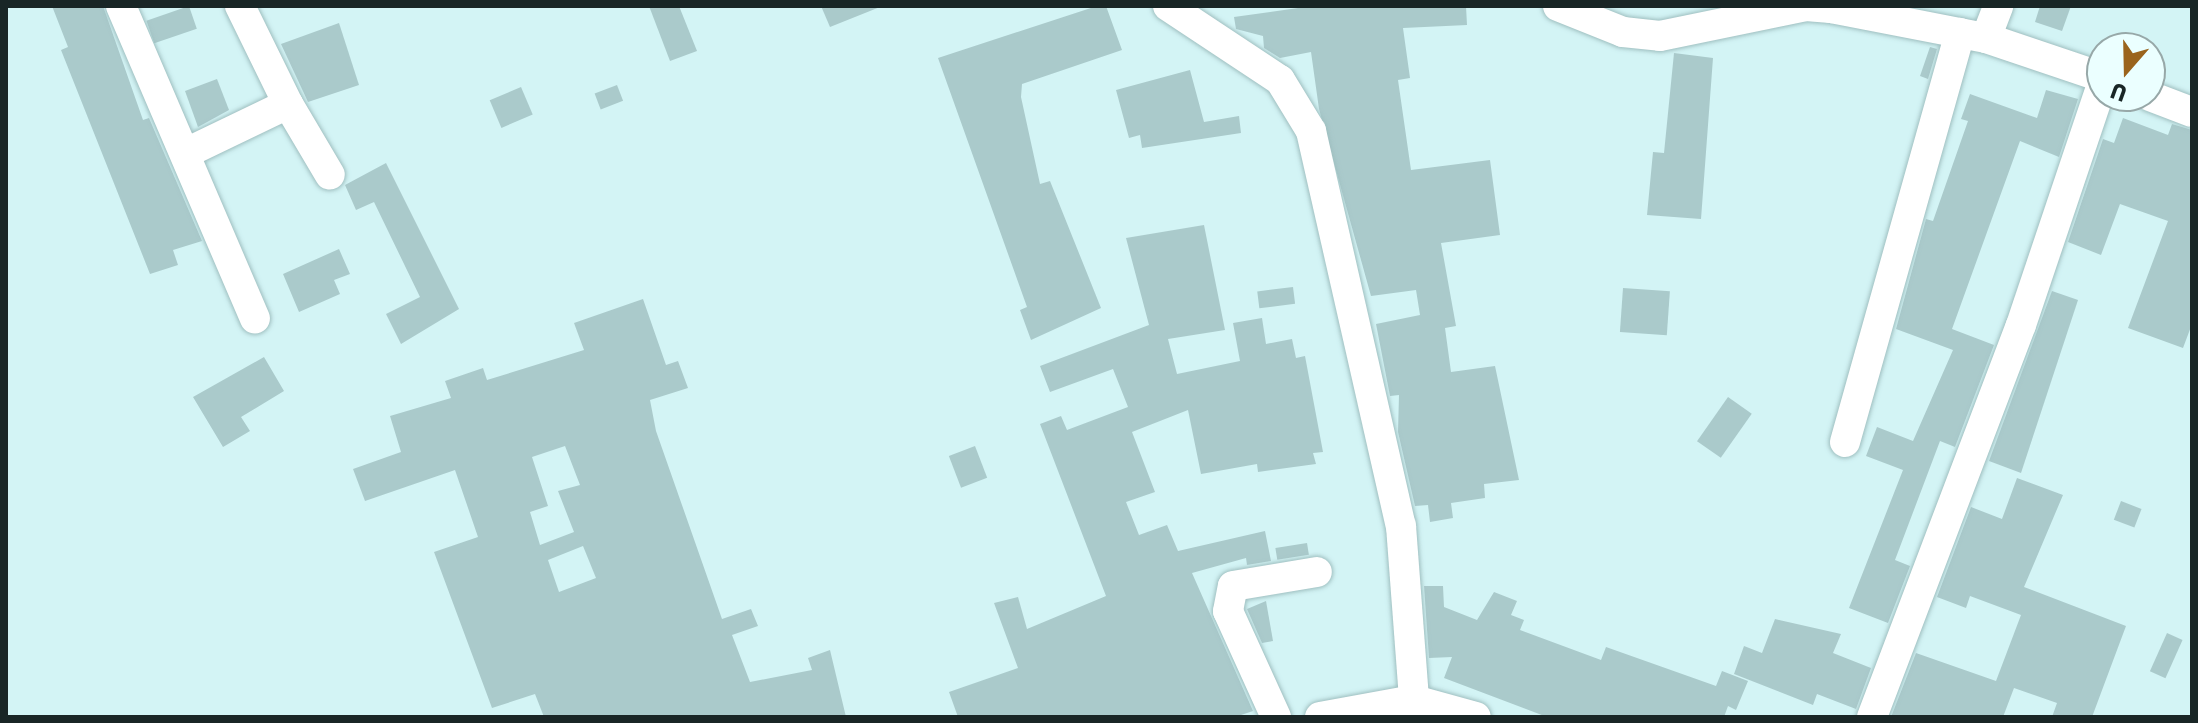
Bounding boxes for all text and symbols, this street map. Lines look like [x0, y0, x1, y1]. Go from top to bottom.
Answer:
north arrow [2086, 32, 2166, 112]
text: U [2106, 75, 2131, 110]

